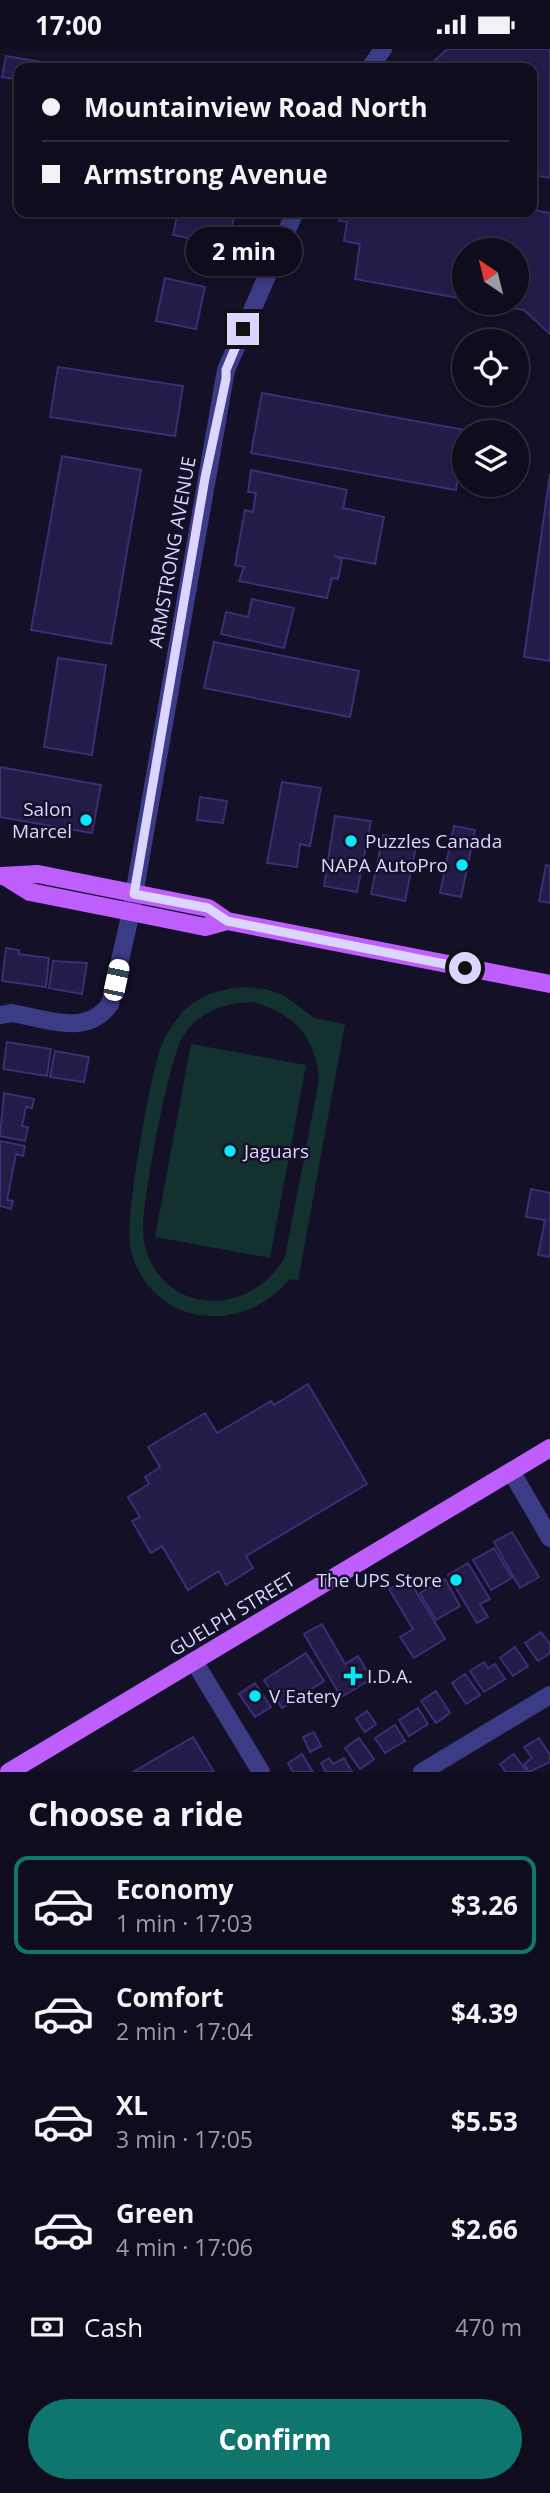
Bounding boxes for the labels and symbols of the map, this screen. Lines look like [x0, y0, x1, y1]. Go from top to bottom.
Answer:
callout: 2 min [185, 227, 301, 277]
north arrow [452, 238, 528, 315]
route end [227, 313, 259, 345]
street label: ARMSTRONG AVENUE [142, 454, 202, 650]
place label: Salon Marcel [12, 796, 72, 844]
marker: Salon Marcel [78, 812, 94, 828]
place label: Puzzles Canada [365, 828, 502, 854]
marker: Puzzles Canada [343, 833, 359, 849]
place label: NAPA AutoPro [321, 852, 448, 878]
marker: NAPA AutoPro [454, 857, 470, 873]
route start [449, 952, 481, 984]
car [102, 957, 131, 1003]
place label: Jaguars [242, 1138, 309, 1164]
marker: Jaguars [222, 1143, 238, 1159]
street label: GUELPH STREET [164, 1566, 300, 1662]
place label: The UPS Store [317, 1567, 442, 1593]
marker: The UPS Store [448, 1572, 464, 1588]
place label: I.D.A. [367, 1663, 413, 1689]
marker: I.D.A. [345, 1668, 361, 1684]
place label: V Eatery [269, 1683, 342, 1709]
marker: V Eatery [247, 1688, 263, 1704]

